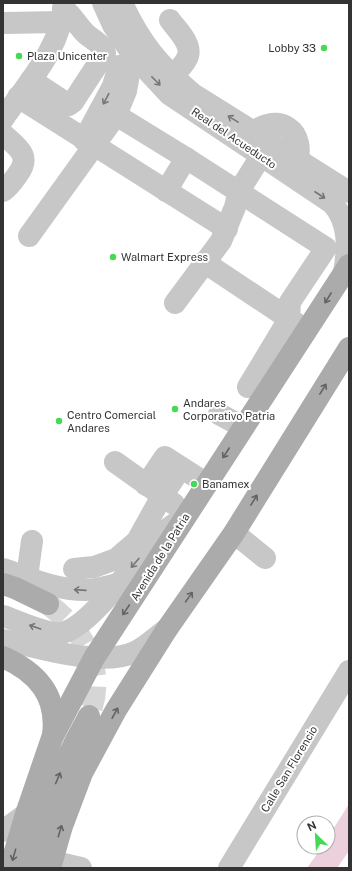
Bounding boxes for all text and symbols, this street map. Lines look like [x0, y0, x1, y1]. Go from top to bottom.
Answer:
place label: Lobby 33 [268, 42, 316, 54]
marker: Lobby 33 [319, 43, 329, 53]
place label: Plaza Unicenter [27, 50, 107, 62]
marker: Plaza Unicenter [14, 51, 24, 61]
one-way arrow [151, 76, 161, 86]
one-way arrow [101, 93, 109, 105]
street label: Real del Acueducto [189, 105, 279, 171]
one-way arrow [227, 114, 239, 122]
one-way arrow [314, 191, 325, 199]
place label: Walmart Express [121, 251, 208, 263]
marker: Walmart Express [108, 252, 118, 262]
one-way arrow [324, 292, 332, 303]
one-way arrow [319, 384, 328, 395]
place label: Andares Corporativo Patria [183, 397, 275, 422]
marker: Andares Corporativo Patria [170, 404, 180, 414]
place label: Centro Comercial Andares [67, 409, 156, 434]
marker: Centro Comercial Andares [54, 416, 64, 426]
one-way arrow [222, 448, 231, 459]
place label: Banamex [202, 478, 249, 490]
marker: Banamex [189, 479, 199, 489]
one-way arrow [251, 494, 259, 506]
street label: Avenida de la Patria [128, 511, 192, 603]
one-way arrow [131, 558, 140, 569]
one-way arrow [74, 586, 87, 593]
one-way arrow [185, 592, 193, 603]
one-way arrow [122, 604, 130, 615]
one-way arrow [29, 623, 42, 630]
one-way arrow [112, 707, 119, 719]
street label: Calle San Florencio [258, 724, 320, 814]
one-way arrow [54, 772, 62, 784]
north arrow [296, 815, 336, 855]
text: N [305, 819, 318, 833]
one-way arrow [57, 825, 65, 837]
one-way arrow [10, 848, 17, 861]

